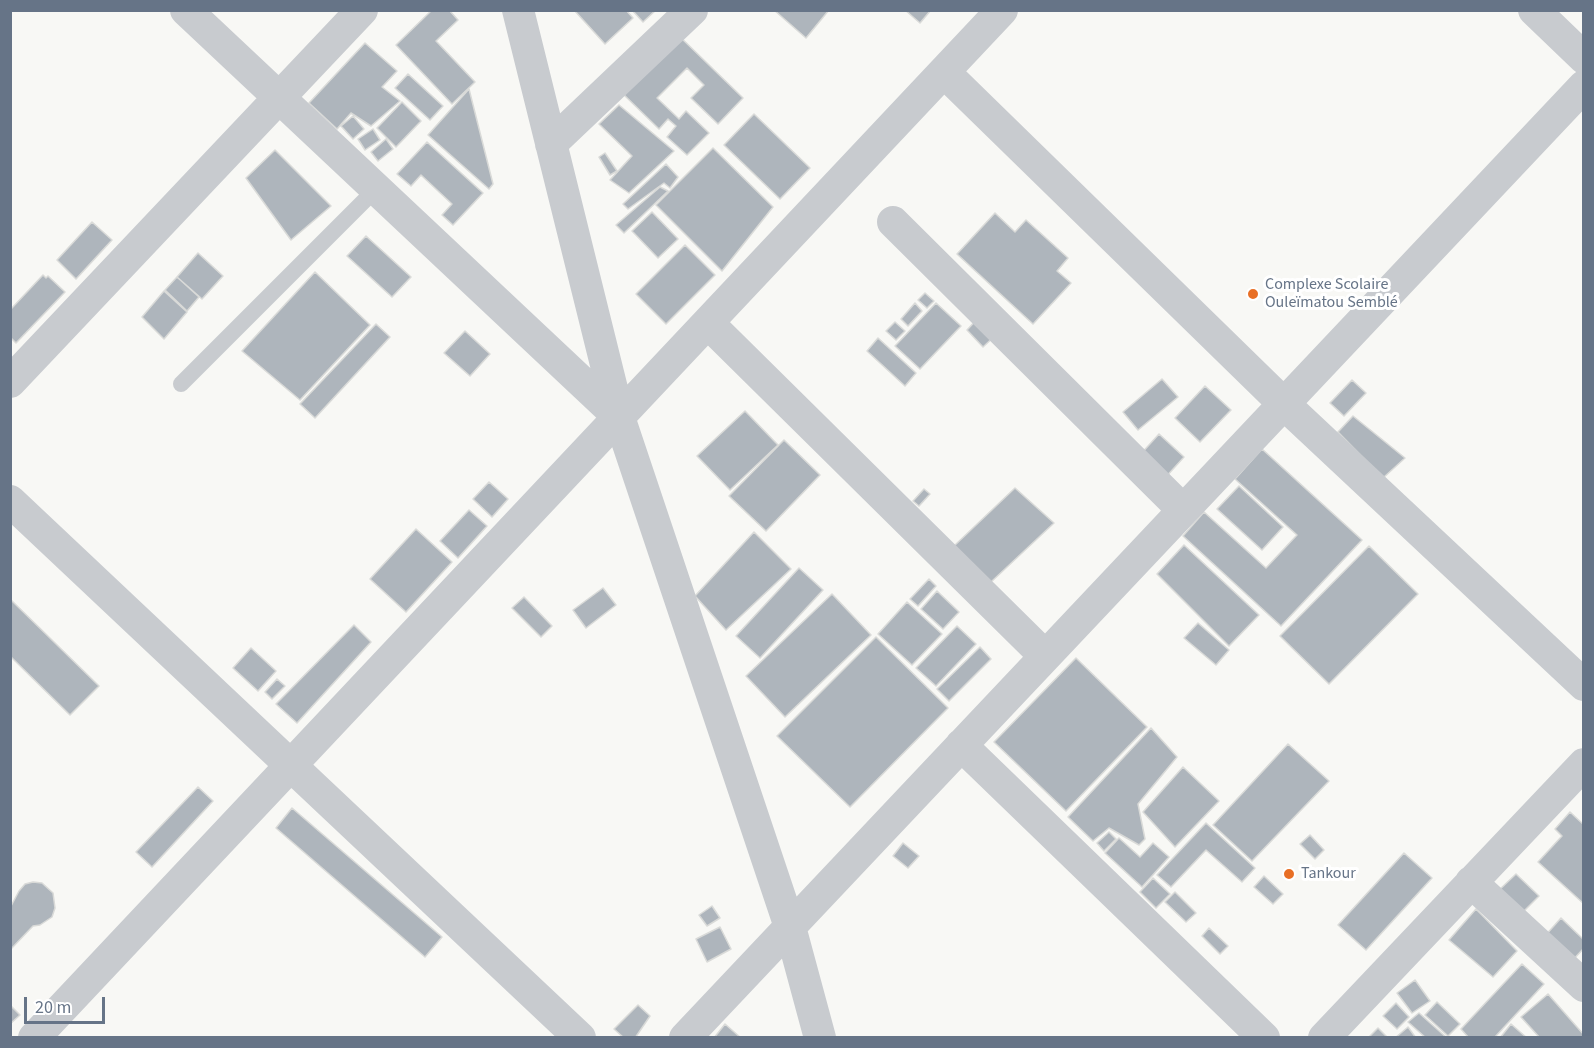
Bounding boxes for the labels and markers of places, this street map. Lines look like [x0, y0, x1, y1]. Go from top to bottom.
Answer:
place label: Complexe Scolaire Ouleïmatou Semblé [1265, 275, 1398, 313]
marker: Complexe Scolaire Ouleïmatou Semblé [1246, 287, 1260, 301]
place label: Tankour [1301, 864, 1356, 884]
marker: Tankour [1282, 867, 1296, 881]

